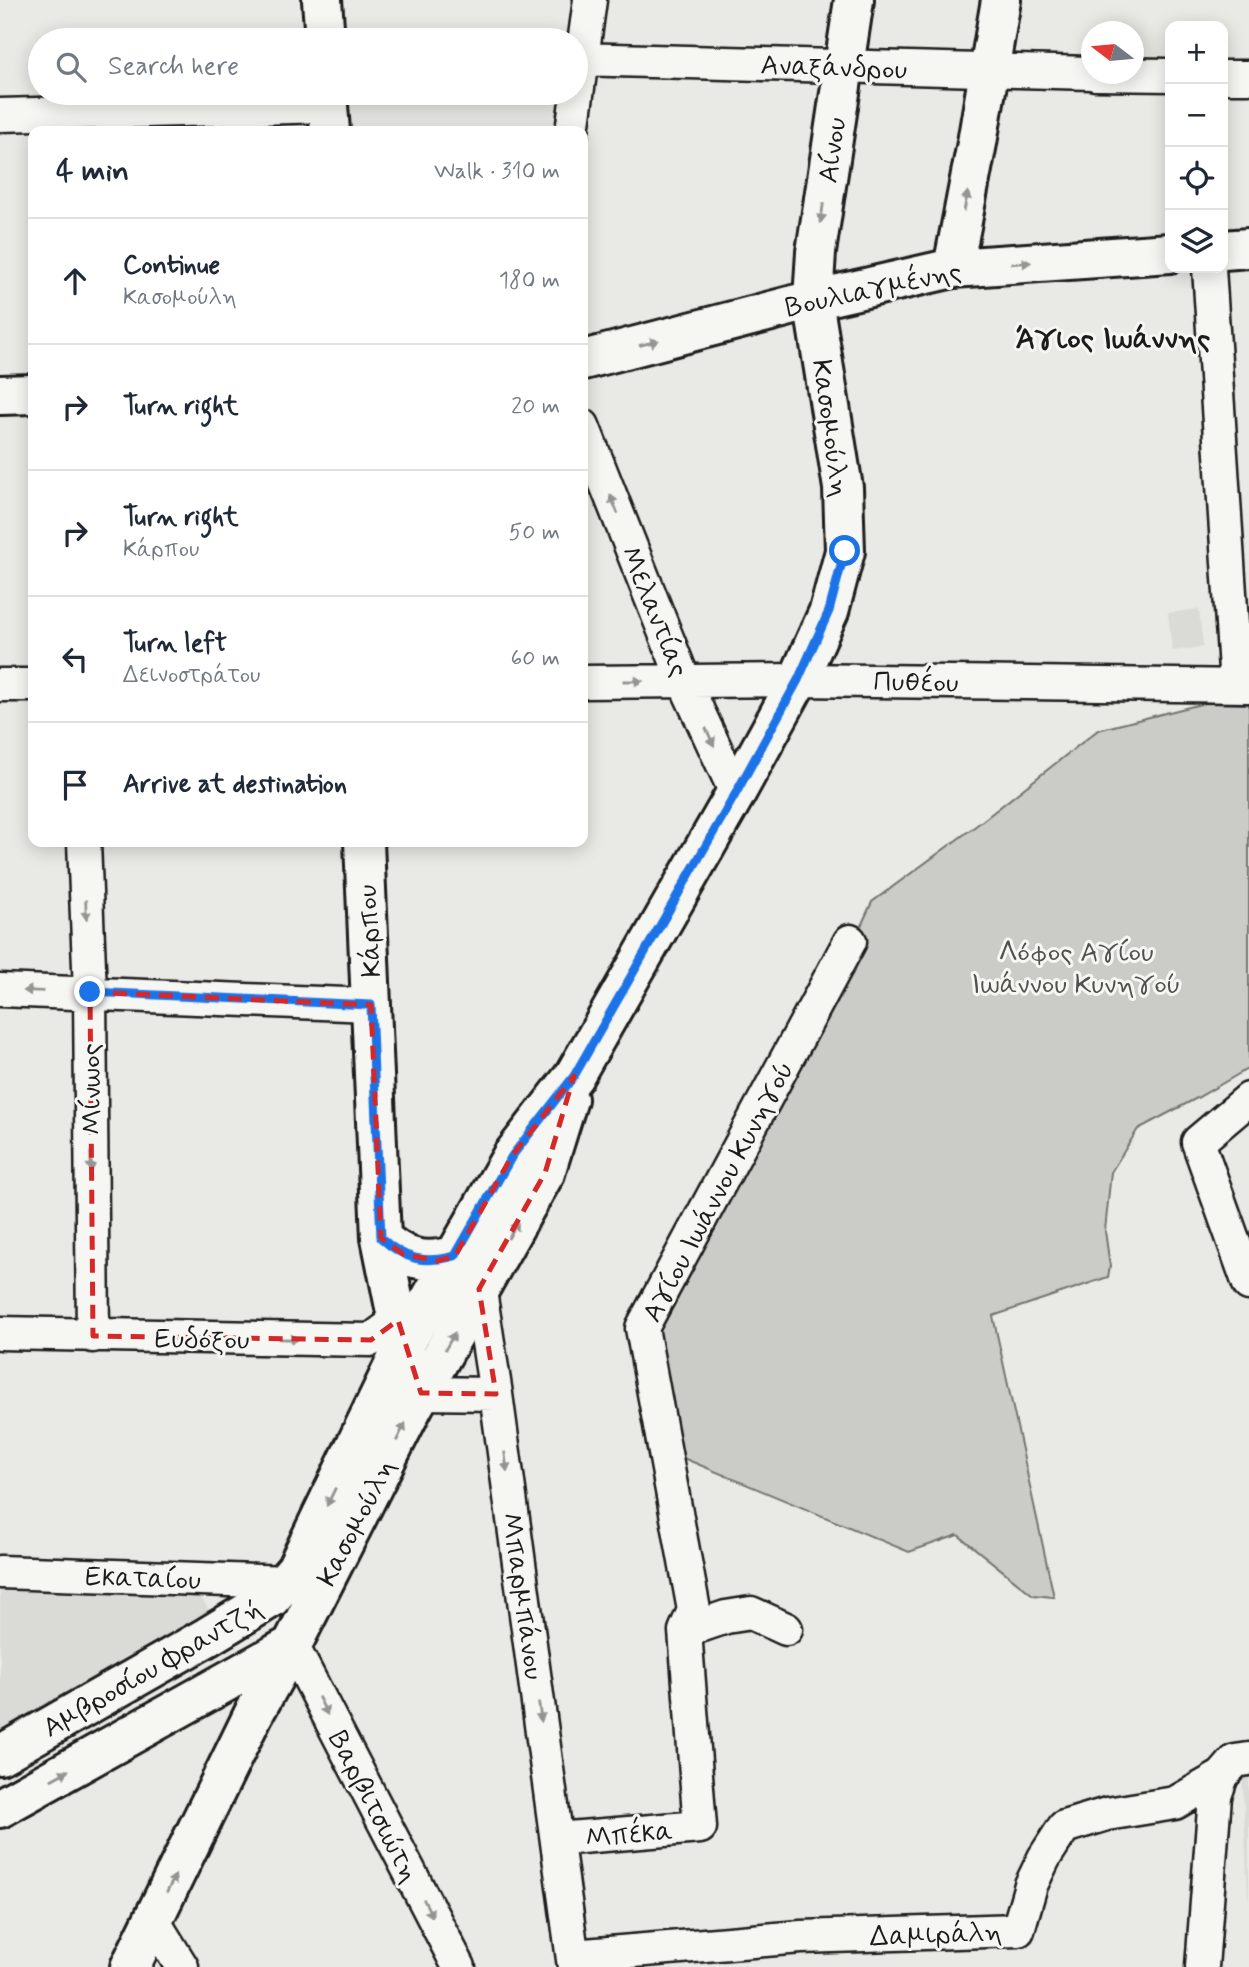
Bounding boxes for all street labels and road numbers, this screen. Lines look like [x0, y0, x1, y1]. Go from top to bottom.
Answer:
street label: Αναξάνδρου [760, 47, 908, 90]
street label: Αίνου [811, 115, 856, 186]
street label: Βουλιαγμένης [782, 254, 965, 327]
street label: Κασομούλη [802, 357, 857, 500]
street label: Μελαντίας [611, 541, 697, 683]
street label: Πυθέου [873, 664, 959, 703]
street label: Κάρπου [350, 883, 391, 978]
street label: Μίνωος [73, 1043, 112, 1135]
street label: Αγίου Ιωάννου Κυνηγού [635, 1055, 804, 1329]
street label: Ευδόξου [154, 1321, 250, 1360]
street label: Κασομούλη [309, 1453, 405, 1593]
street label: Μπαρμπάνου [491, 1510, 552, 1682]
street label: Εκαταίου [84, 1559, 201, 1600]
street label: Αμβροσίου Φραντζή [36, 1591, 270, 1747]
street label: Βαρβιτσιώτη [319, 1725, 427, 1890]
street label: Μπέκα [584, 1813, 674, 1858]
street label: Δαμιράλη [869, 1915, 1003, 1956]

